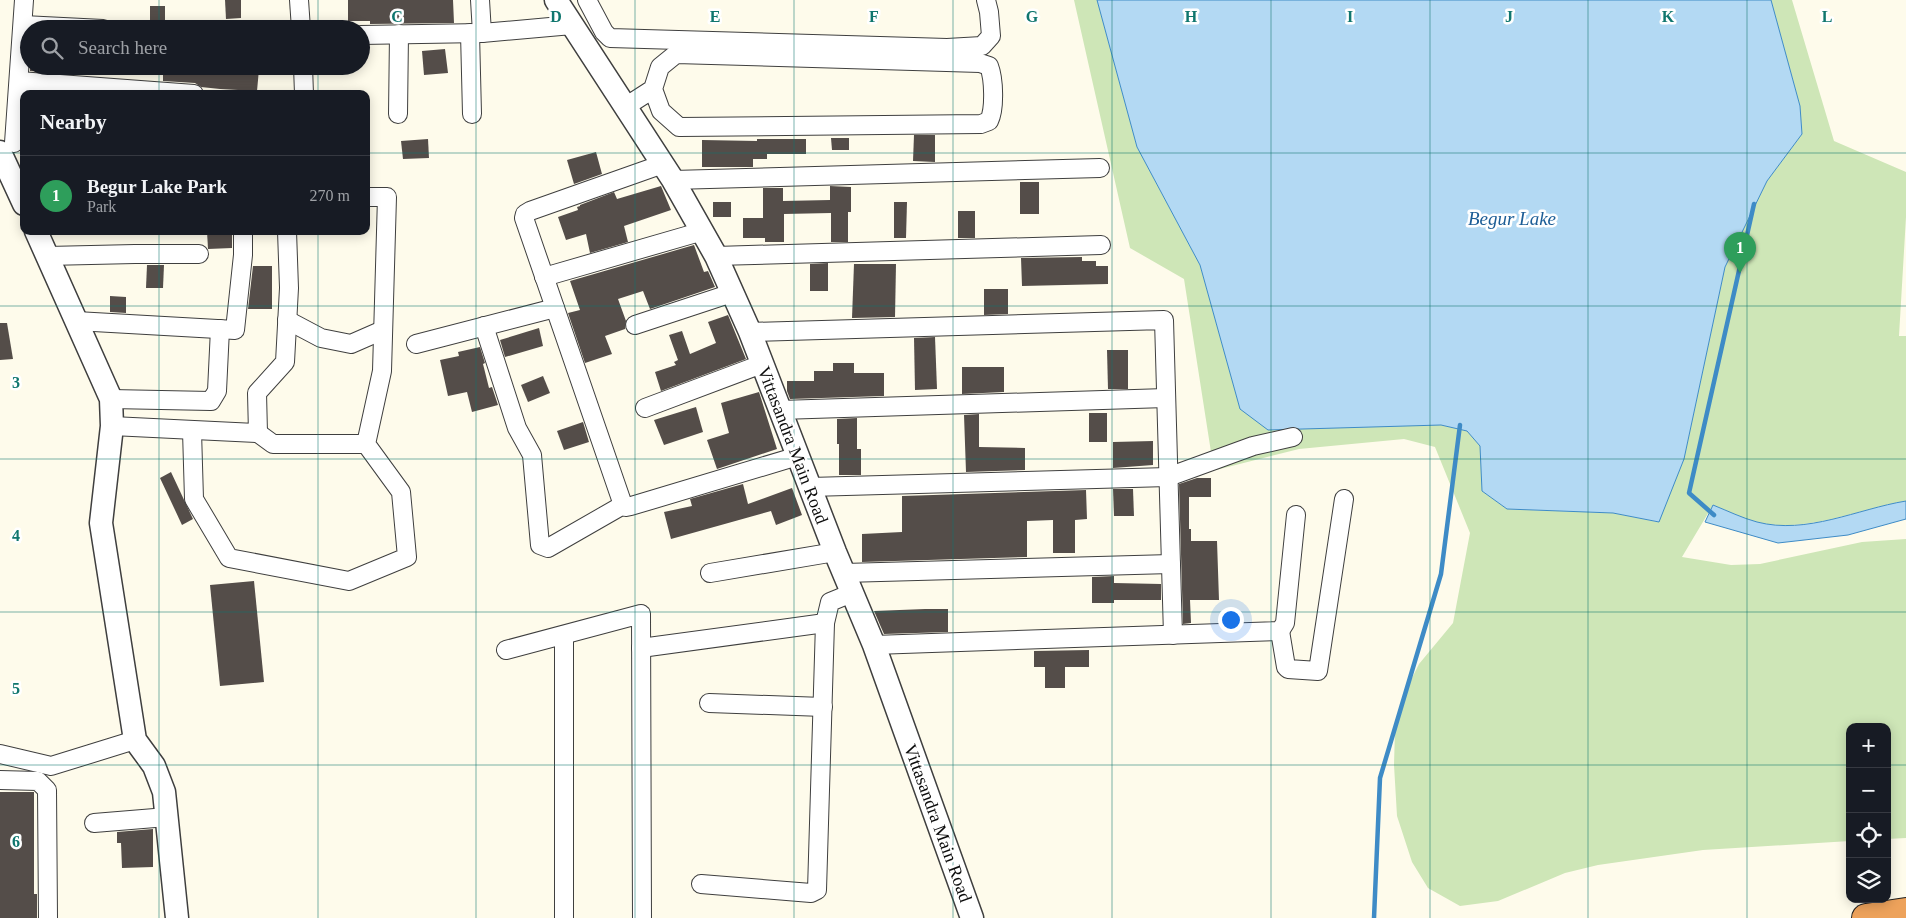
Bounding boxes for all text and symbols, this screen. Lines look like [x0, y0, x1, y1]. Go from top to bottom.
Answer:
text: C [391, 8, 403, 25]
text: D [550, 8, 562, 25]
text: E [710, 8, 720, 25]
text: F [869, 8, 879, 25]
text: G [1026, 8, 1039, 25]
text: H [1185, 8, 1198, 25]
text: I [1347, 8, 1353, 25]
text: J [1505, 8, 1513, 25]
text: K [1662, 8, 1675, 25]
text: L [1822, 8, 1832, 25]
search box [20, 20, 370, 75]
icon: search [38, 34, 66, 62]
text: Search here [78, 37, 167, 58]
text: Nearby [40, 110, 107, 134]
text: Begur Lake Park [87, 176, 227, 197]
text: 1 [52, 187, 60, 204]
text: 270 m [310, 187, 350, 204]
text: Park [87, 198, 116, 215]
water label: Begur Lake [1468, 208, 1556, 229]
pin: 1 [1724, 232, 1756, 273]
street label: Vittasandra Main Road [754, 364, 832, 526]
text: 3 [12, 374, 20, 391]
text: 4 [12, 527, 20, 544]
your location [1218, 607, 1244, 633]
text: 5 [12, 680, 20, 697]
map controls [1846, 723, 1891, 903]
button: + [1846, 723, 1891, 768]
street label: Vittasandra Main Road [900, 741, 976, 905]
button: − [1846, 768, 1891, 813]
button: locate [1846, 813, 1891, 858]
text: 6 [12, 833, 20, 850]
button: layers [1846, 858, 1891, 903]

